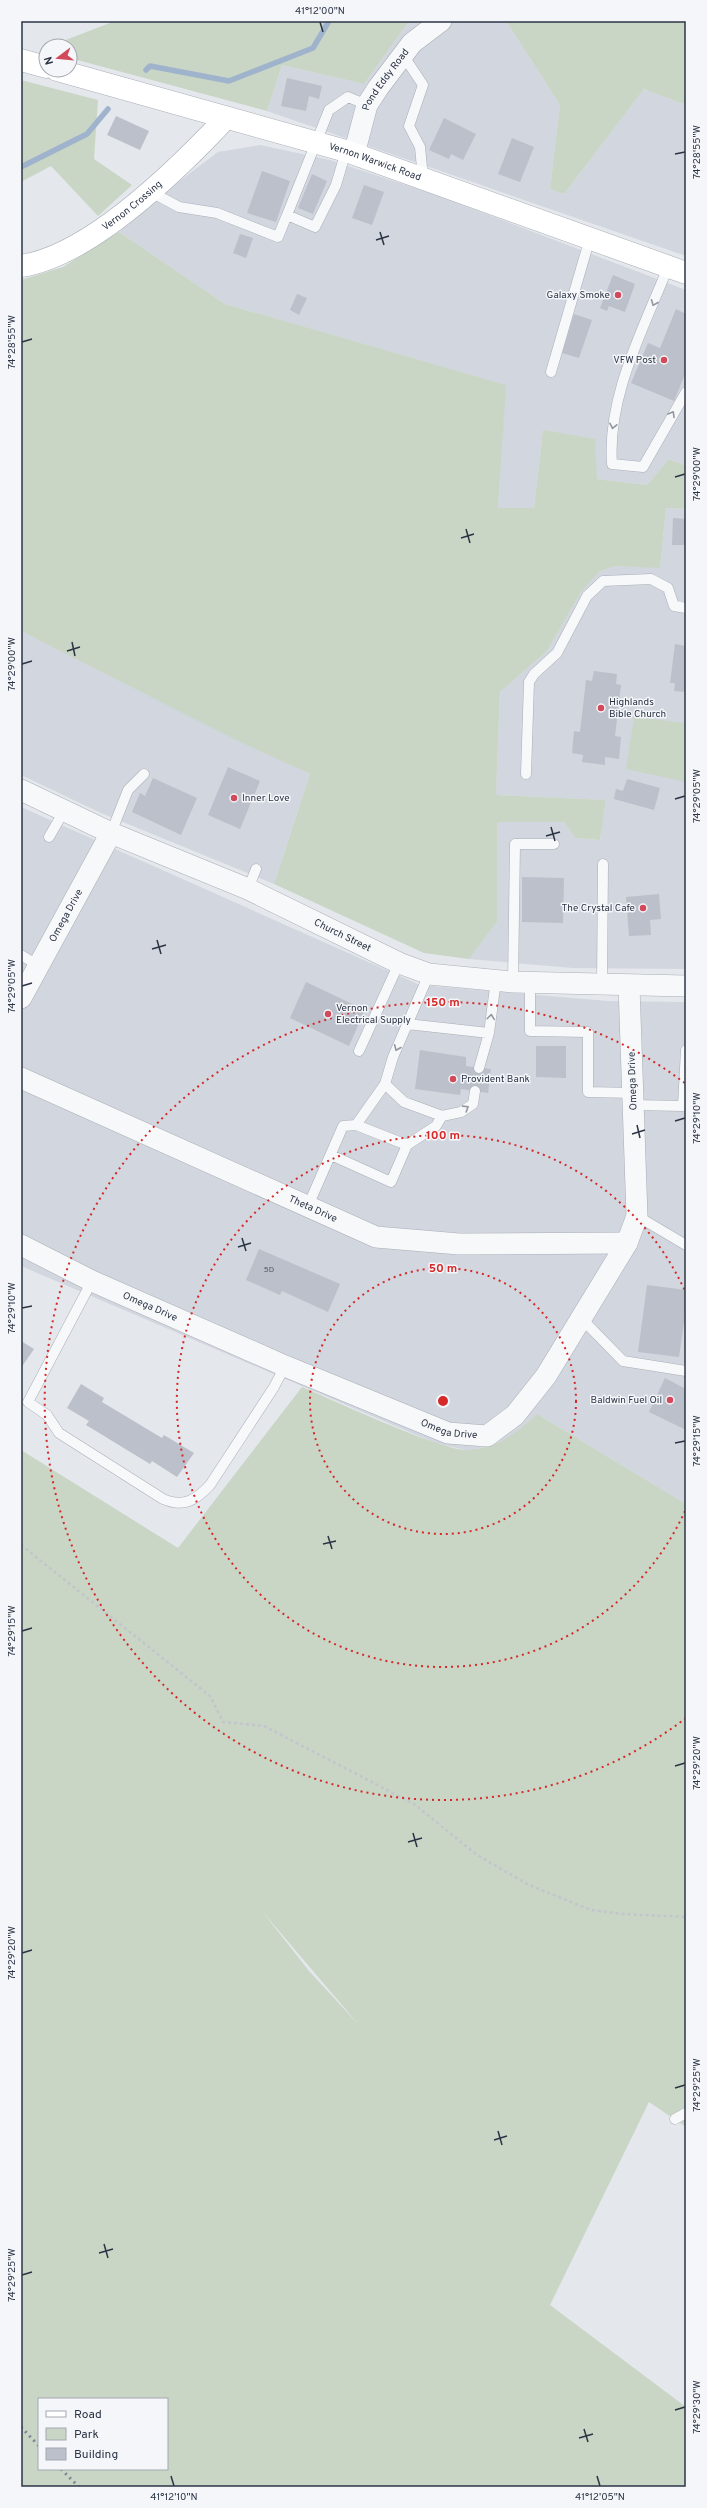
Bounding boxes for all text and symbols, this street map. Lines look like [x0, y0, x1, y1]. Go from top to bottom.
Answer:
text: 41°12'00"N [295, 5, 345, 18]
north arrow [38, 38, 78, 78]
street label: Pond Eddy Road [359, 46, 412, 112]
text: N [42, 55, 57, 66]
text: 74°28'55"W [691, 125, 704, 179]
street label: Vernon Warwick Road [327, 140, 423, 184]
street label: Vernon Crossing [100, 178, 165, 234]
place label: Galaxy Smoke [547, 289, 610, 302]
marker: Galaxy Smoke [613, 290, 623, 300]
one-way arrow [650, 300, 658, 307]
text: 74°28'55"W [6, 315, 19, 369]
place label: VFW Post [613, 354, 656, 367]
marker: VFW Post [659, 355, 669, 365]
one-way arrow [668, 410, 675, 418]
one-way arrow [610, 423, 618, 430]
text: 74°29'00"W [691, 447, 704, 501]
text: 74°29'00"W [6, 637, 19, 691]
place label: Highlands Bible Church [609, 696, 666, 721]
marker: Highlands Bible Church [596, 703, 606, 713]
text: 74°29'05"W [691, 769, 704, 823]
place label: Inner Love [242, 792, 290, 805]
marker: Inner Love [229, 793, 239, 803]
street label: Omega Drive [46, 887, 86, 944]
place label: The Crystal Cafe [561, 902, 635, 915]
marker: The Crystal Cafe [638, 903, 648, 913]
street label: Church Street [312, 916, 373, 955]
text: 74°29'05"W [6, 959, 19, 1013]
text: 150 m [426, 995, 460, 1011]
place label: Vernon Electrical Supply [336, 1002, 411, 1027]
marker: Vernon Electrical Supply [323, 1009, 333, 1019]
one-way arrow [486, 1014, 495, 1020]
one-way arrow [394, 1044, 402, 1051]
street label: Omega Drive [625, 1052, 641, 1110]
place label: Provident Bank [461, 1073, 530, 1086]
marker: Provident Bank [448, 1074, 458, 1084]
text: 74°29'10"W [691, 1092, 704, 1144]
one-way arrow [462, 1106, 469, 1113]
text: 100 m [426, 1128, 460, 1144]
street label: Theta Drive [287, 1192, 339, 1225]
text: 50 m [429, 1261, 457, 1277]
house number: 5D [264, 1265, 274, 1275]
text: 74°29'10"W [6, 1282, 19, 1334]
street label: Omega Drive [121, 1289, 179, 1324]
centre of rings [436, 1394, 450, 1408]
place label: Baldwin Fuel Oil [591, 1394, 662, 1407]
marker: Baldwin Fuel Oil [665, 1395, 675, 1405]
text: 74°29'15"W [691, 1415, 704, 1467]
street label: Omega Drive [419, 1416, 478, 1442]
text: 74°29'15"W [6, 1605, 19, 1657]
text: 74°29'20"W [691, 1736, 704, 1790]
text: 74°29'20"W [6, 1926, 19, 1980]
text: 74°29'25"W [691, 2058, 704, 2112]
text: 74°29'25"W [6, 2248, 19, 2302]
text: 74°29'30"W [691, 2380, 704, 2434]
legend [38, 2398, 168, 2470]
text: Road [74, 2407, 102, 2423]
text: Park [74, 2427, 99, 2443]
text: Building [74, 2447, 118, 2463]
text: 41°12'10"N [150, 2491, 198, 2504]
text: 41°12'05"N [575, 2491, 625, 2504]

